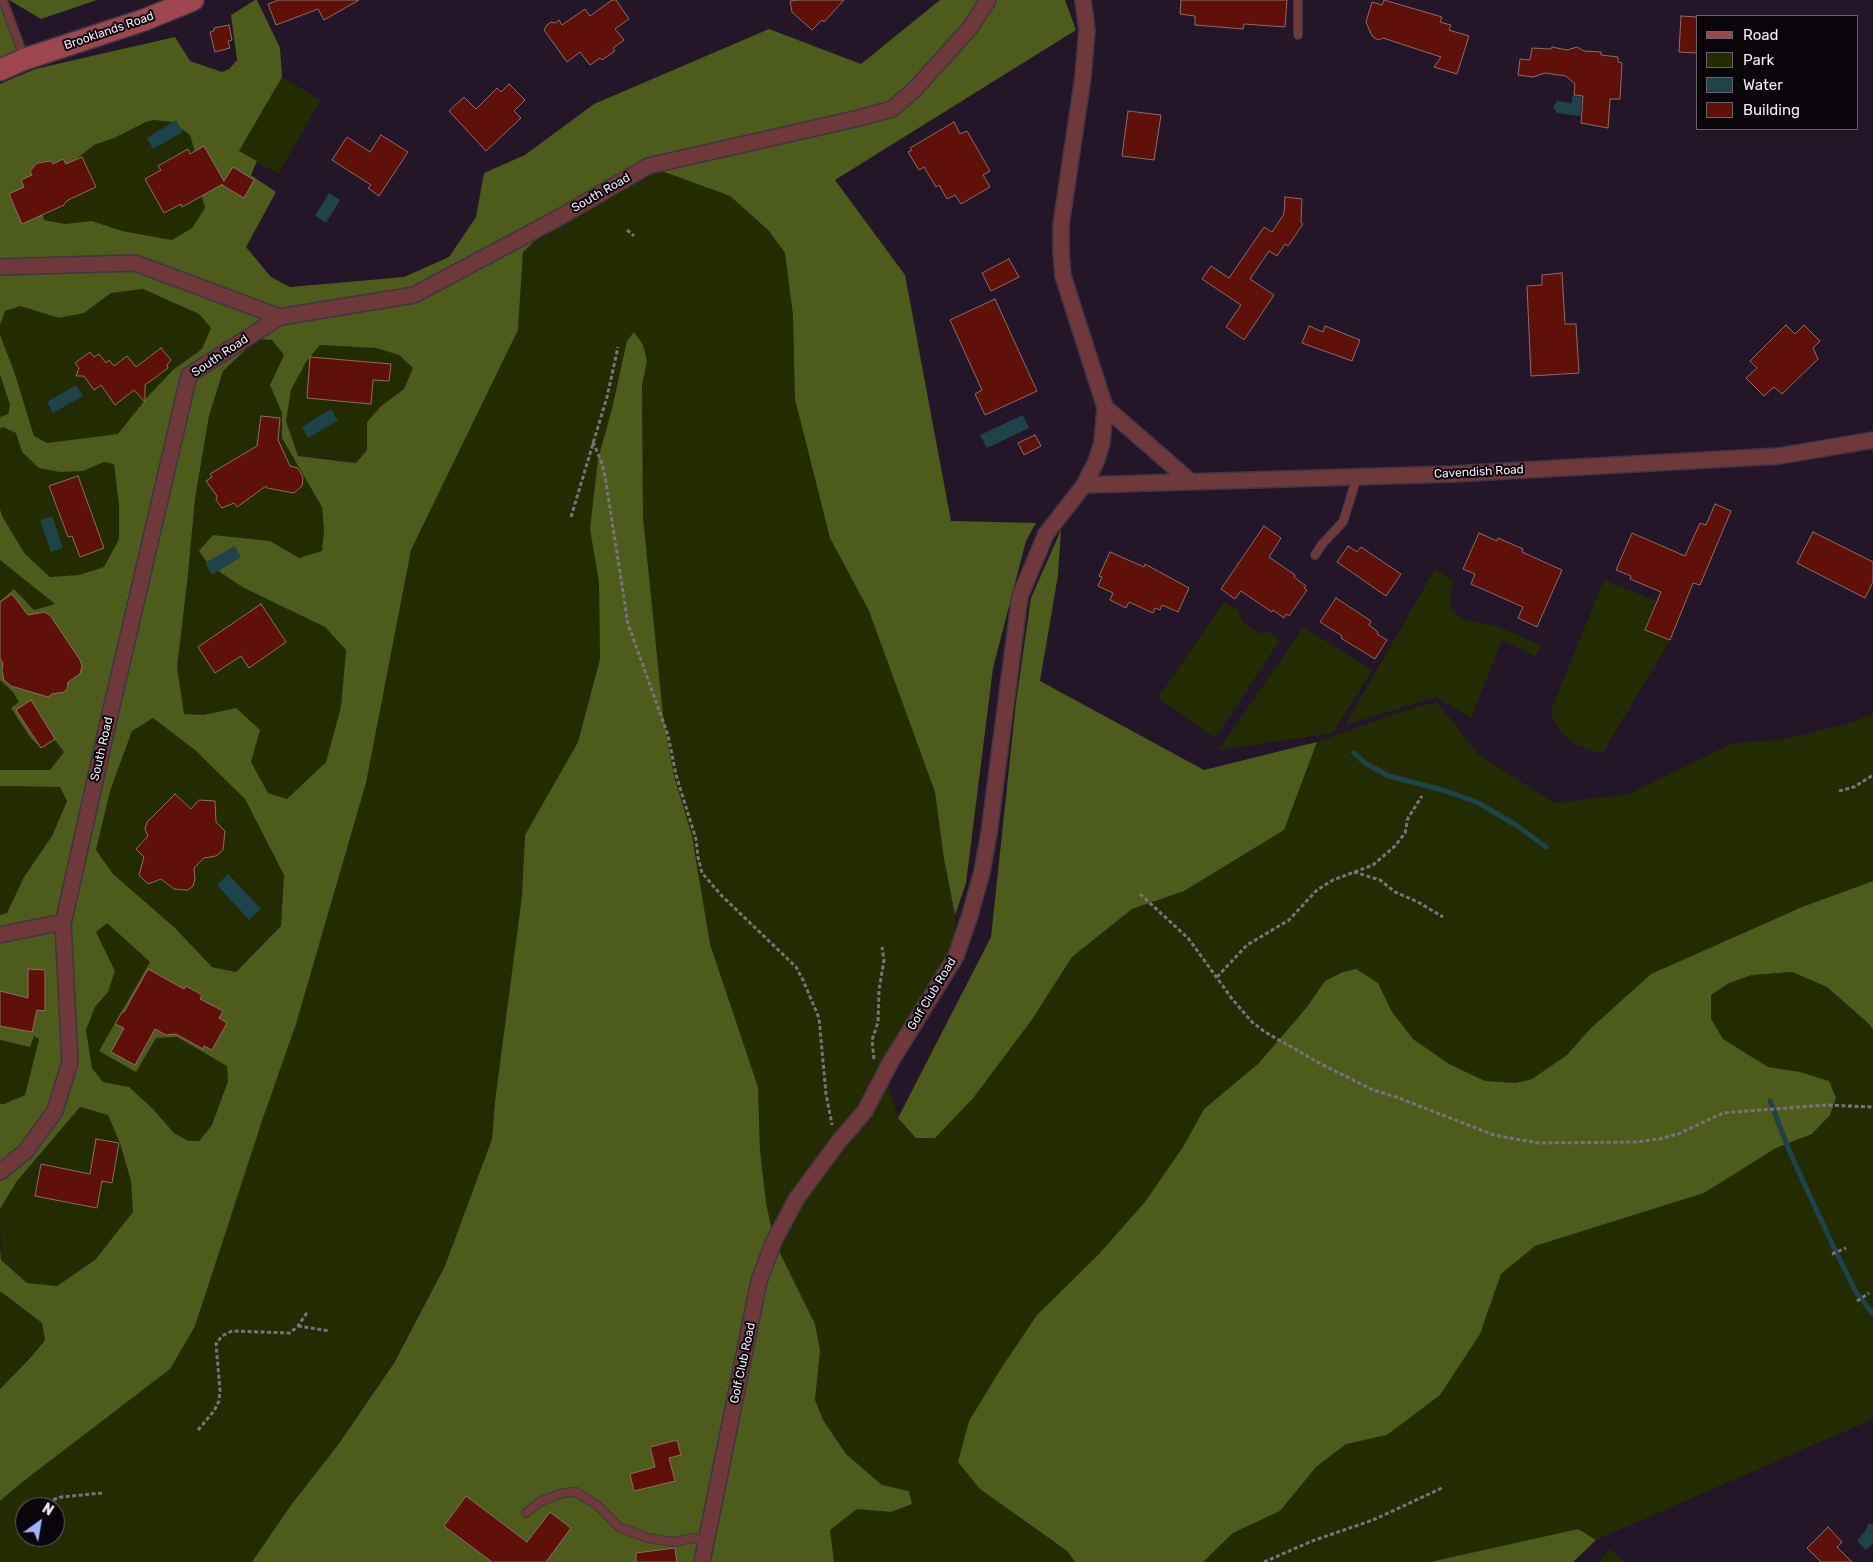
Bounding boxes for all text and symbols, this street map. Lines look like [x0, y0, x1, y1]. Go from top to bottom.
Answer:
street label: Brooklands Road [62, 9, 156, 53]
legend [1696, 15, 1858, 130]
text: Road [1743, 26, 1779, 44]
text: Park [1743, 51, 1774, 69]
text: Water [1743, 76, 1783, 94]
text: Building [1743, 101, 1800, 119]
street label: South Road [569, 171, 633, 215]
street label: South Road [189, 332, 251, 380]
street label: Cavendish Road [1434, 462, 1524, 482]
street label: South Road [88, 716, 116, 782]
street label: Golf Club Road [905, 955, 959, 1033]
street label: Golf Club Road [727, 1321, 759, 1405]
north arrow [15, 1497, 65, 1547]
text: N [39, 1500, 56, 1520]

